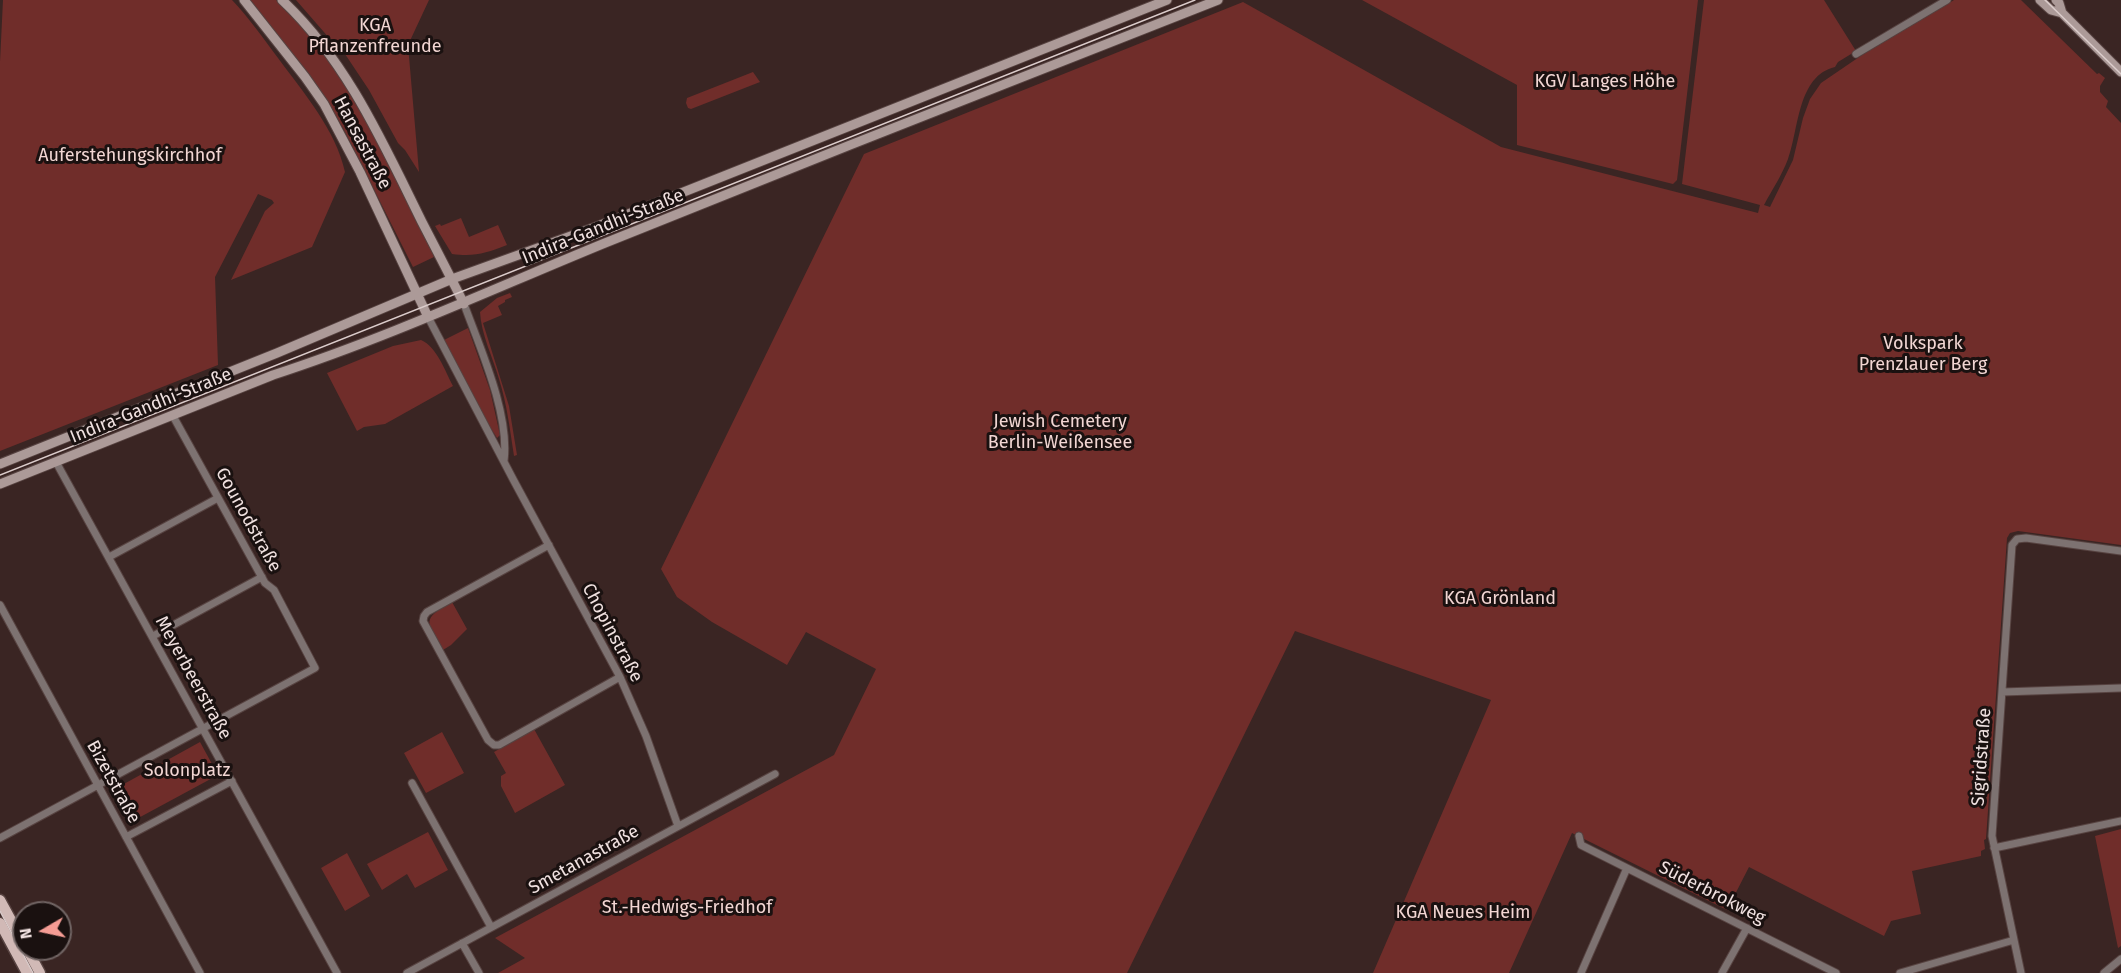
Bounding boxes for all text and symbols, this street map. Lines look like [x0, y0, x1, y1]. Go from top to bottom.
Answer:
park label: KGA Pflanzenfreunde [308, 15, 442, 57]
park label: KGV Langes Höhe [1535, 71, 1675, 93]
street label: Hansastraße [329, 93, 395, 193]
park label: Auferstehungskirchhof [38, 145, 222, 167]
street label: Indira-Gandhi-Straße [519, 185, 687, 269]
park label: Volkspark Prenzlauer Berg [1859, 333, 1987, 376]
street label: Indira-Gandhi-Straße [67, 364, 235, 448]
park label: Jewish Cemetery Berlin-Weißensee [988, 411, 1132, 454]
street label: Gounodstraße [211, 464, 285, 576]
street label: Chopinstraße [577, 580, 647, 686]
park label: KGA Grönland [1444, 588, 1556, 610]
street label: Meyerbeerstraße [150, 613, 236, 743]
street label: Sigridstraße [1968, 707, 1996, 807]
street label: Bizetstraße [81, 737, 145, 827]
park label: Solonplatz [144, 760, 230, 782]
street label: Smetanastraße [525, 821, 643, 899]
street label: Süderbrokweg [1655, 857, 1769, 929]
park label: St.-Hedwigs-Friedhof [602, 897, 772, 919]
north arrow [12, 901, 72, 961]
park label: KGA Neues Heim [1396, 902, 1530, 924]
text: N [15, 927, 36, 940]

